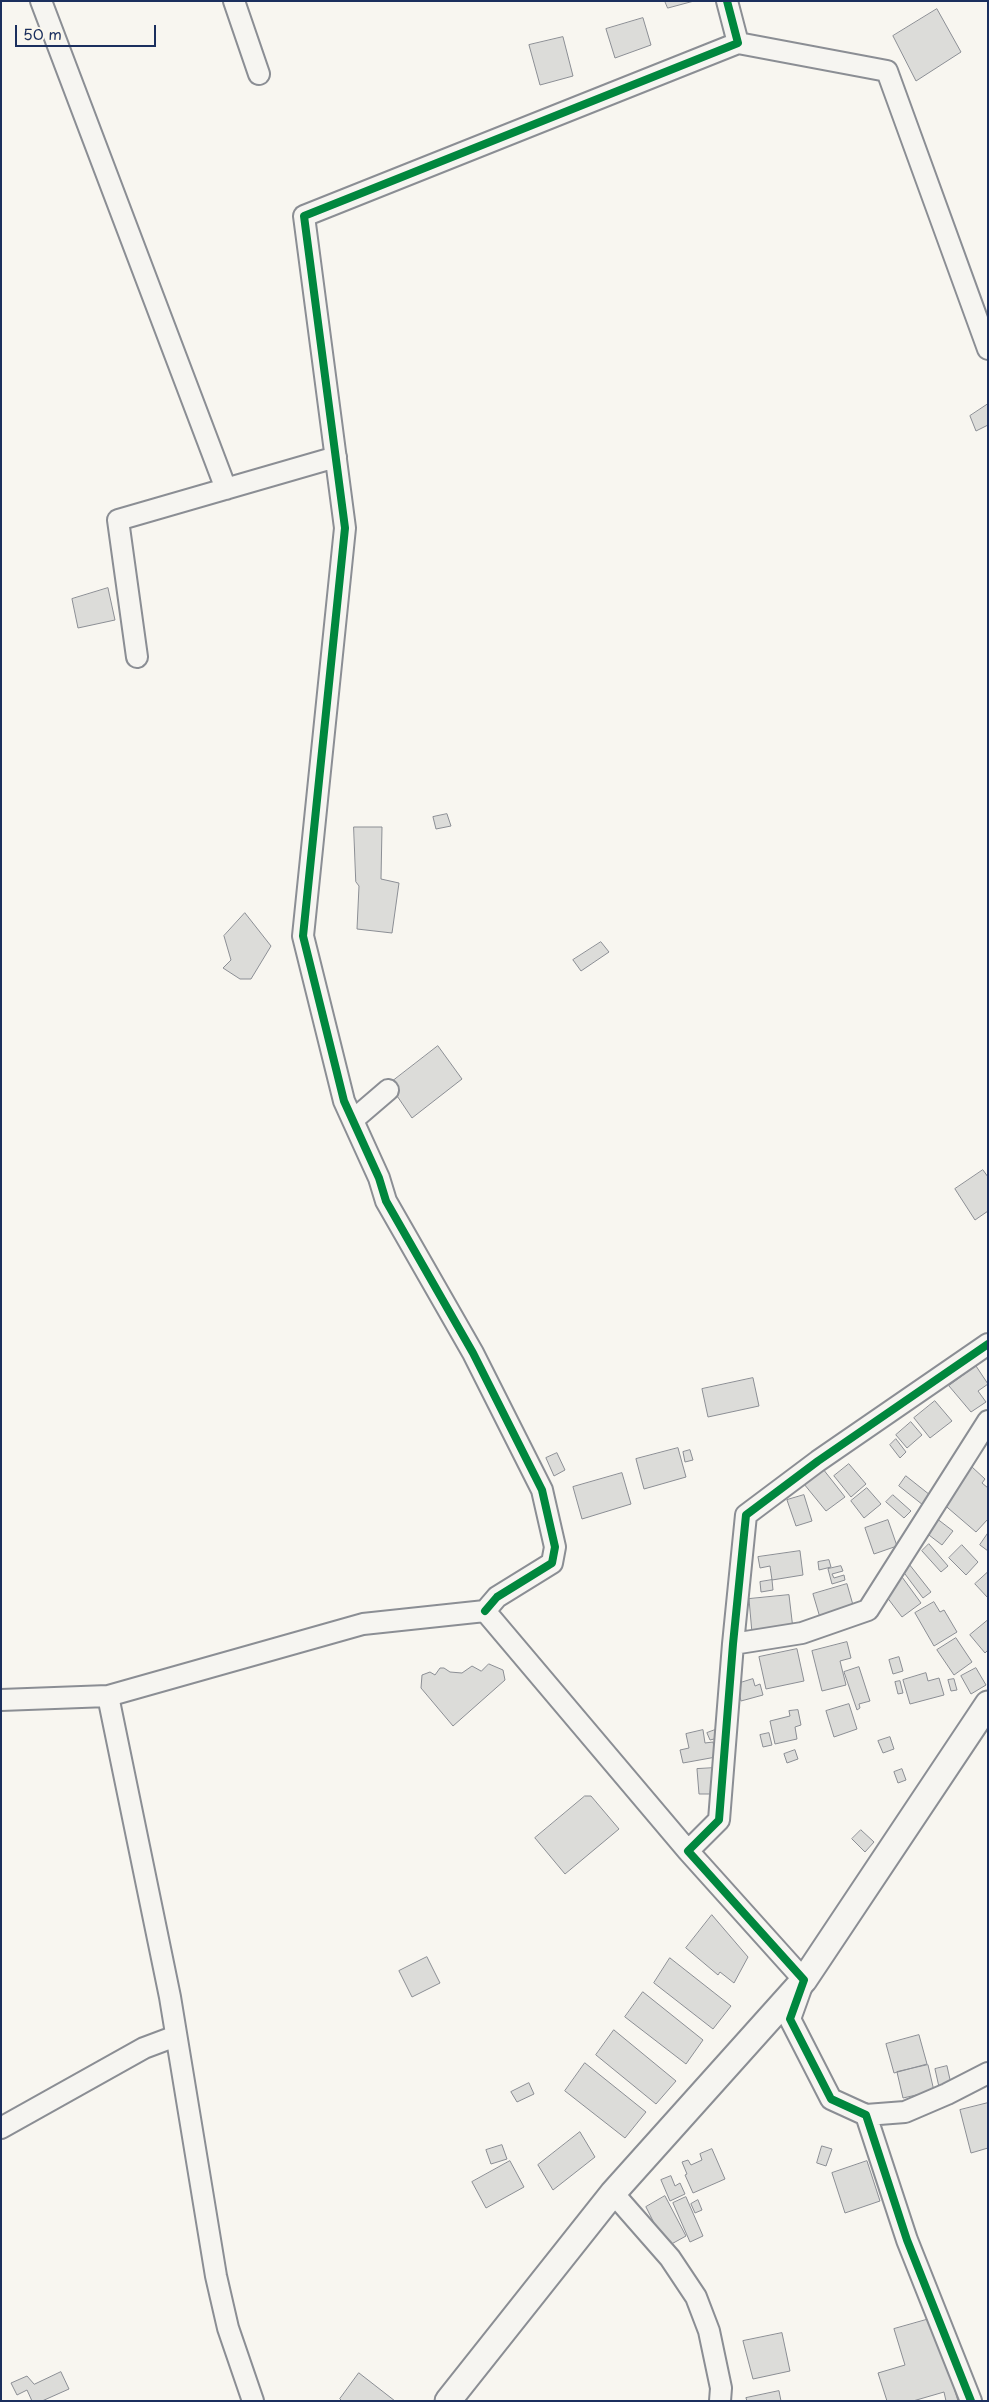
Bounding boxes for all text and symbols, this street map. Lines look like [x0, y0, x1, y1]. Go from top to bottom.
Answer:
scale bar [18, 15, 159, 47]
text: 50 m [23, 22, 62, 45]

